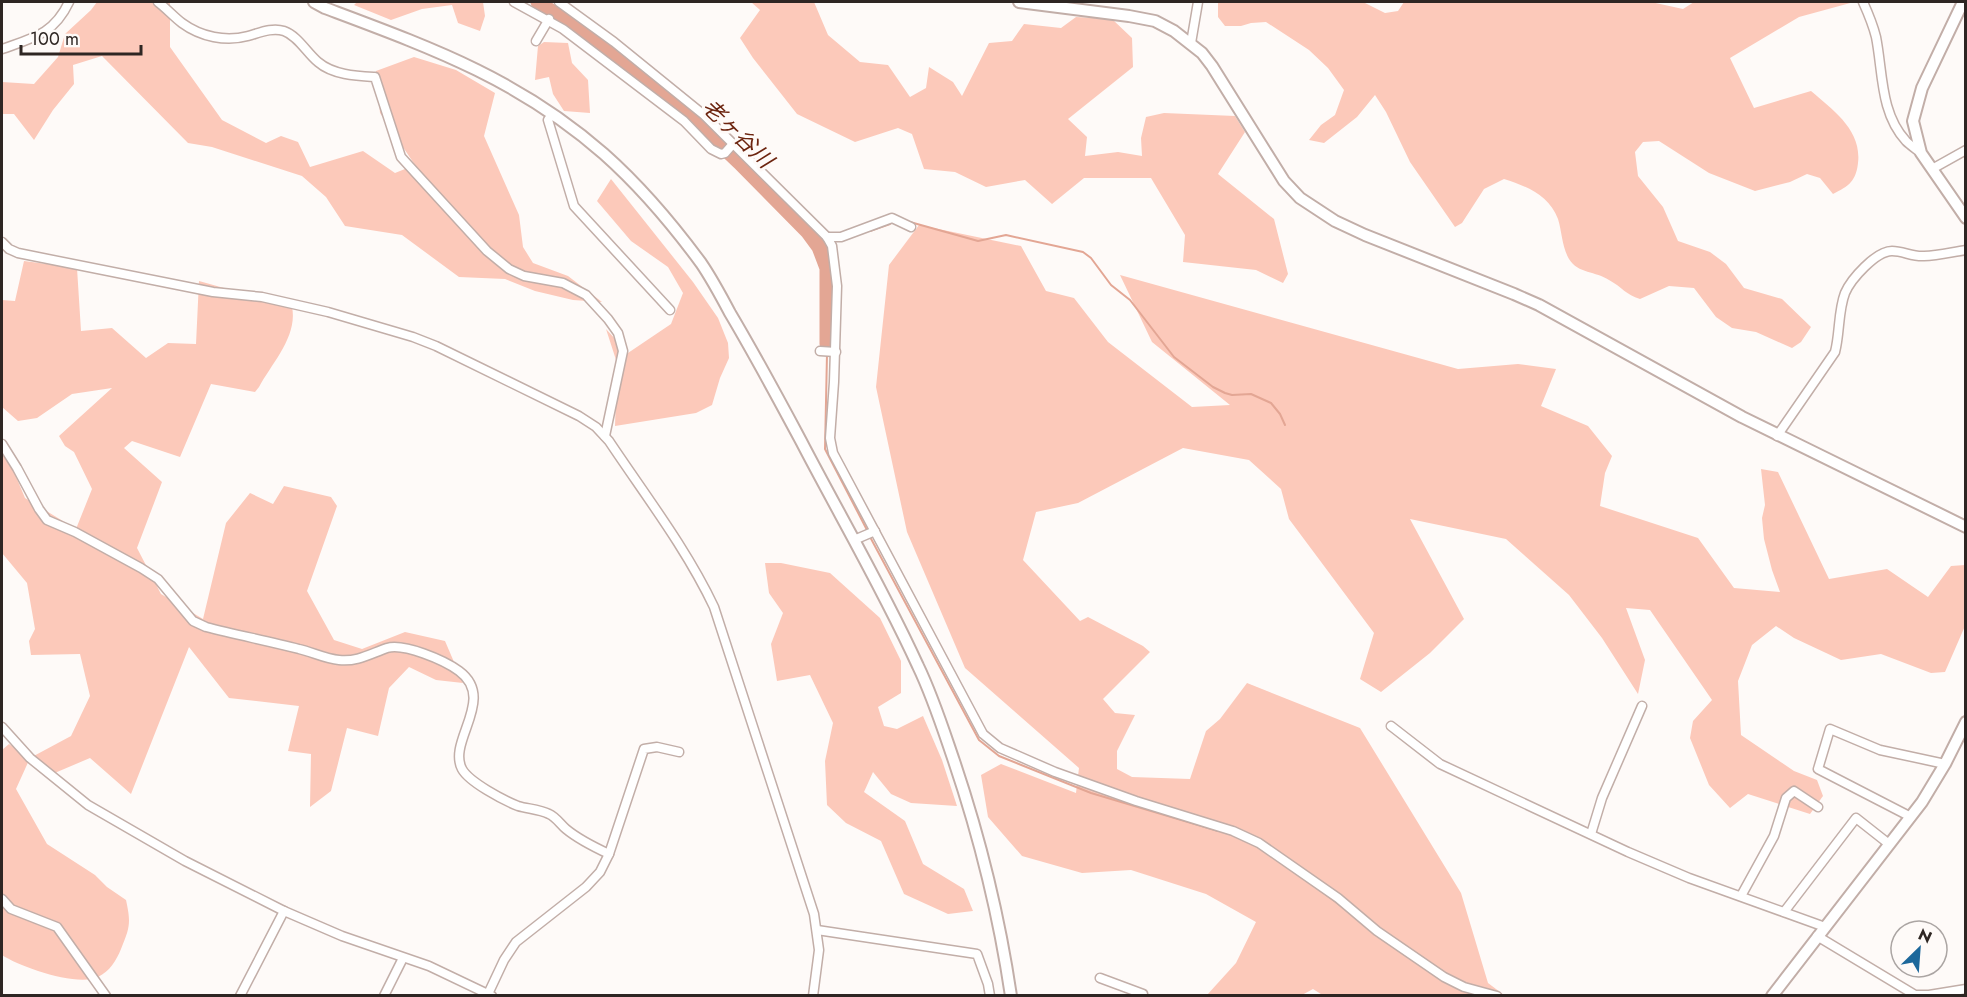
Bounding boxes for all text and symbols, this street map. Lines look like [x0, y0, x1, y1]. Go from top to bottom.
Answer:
scale bar [21, 18, 141, 56]
text: 100 m [30, 26, 79, 52]
water label: 老ヶ谷川 [695, 91, 782, 176]
north arrow [1889, 919, 1949, 979]
text: N [1915, 923, 1936, 949]

